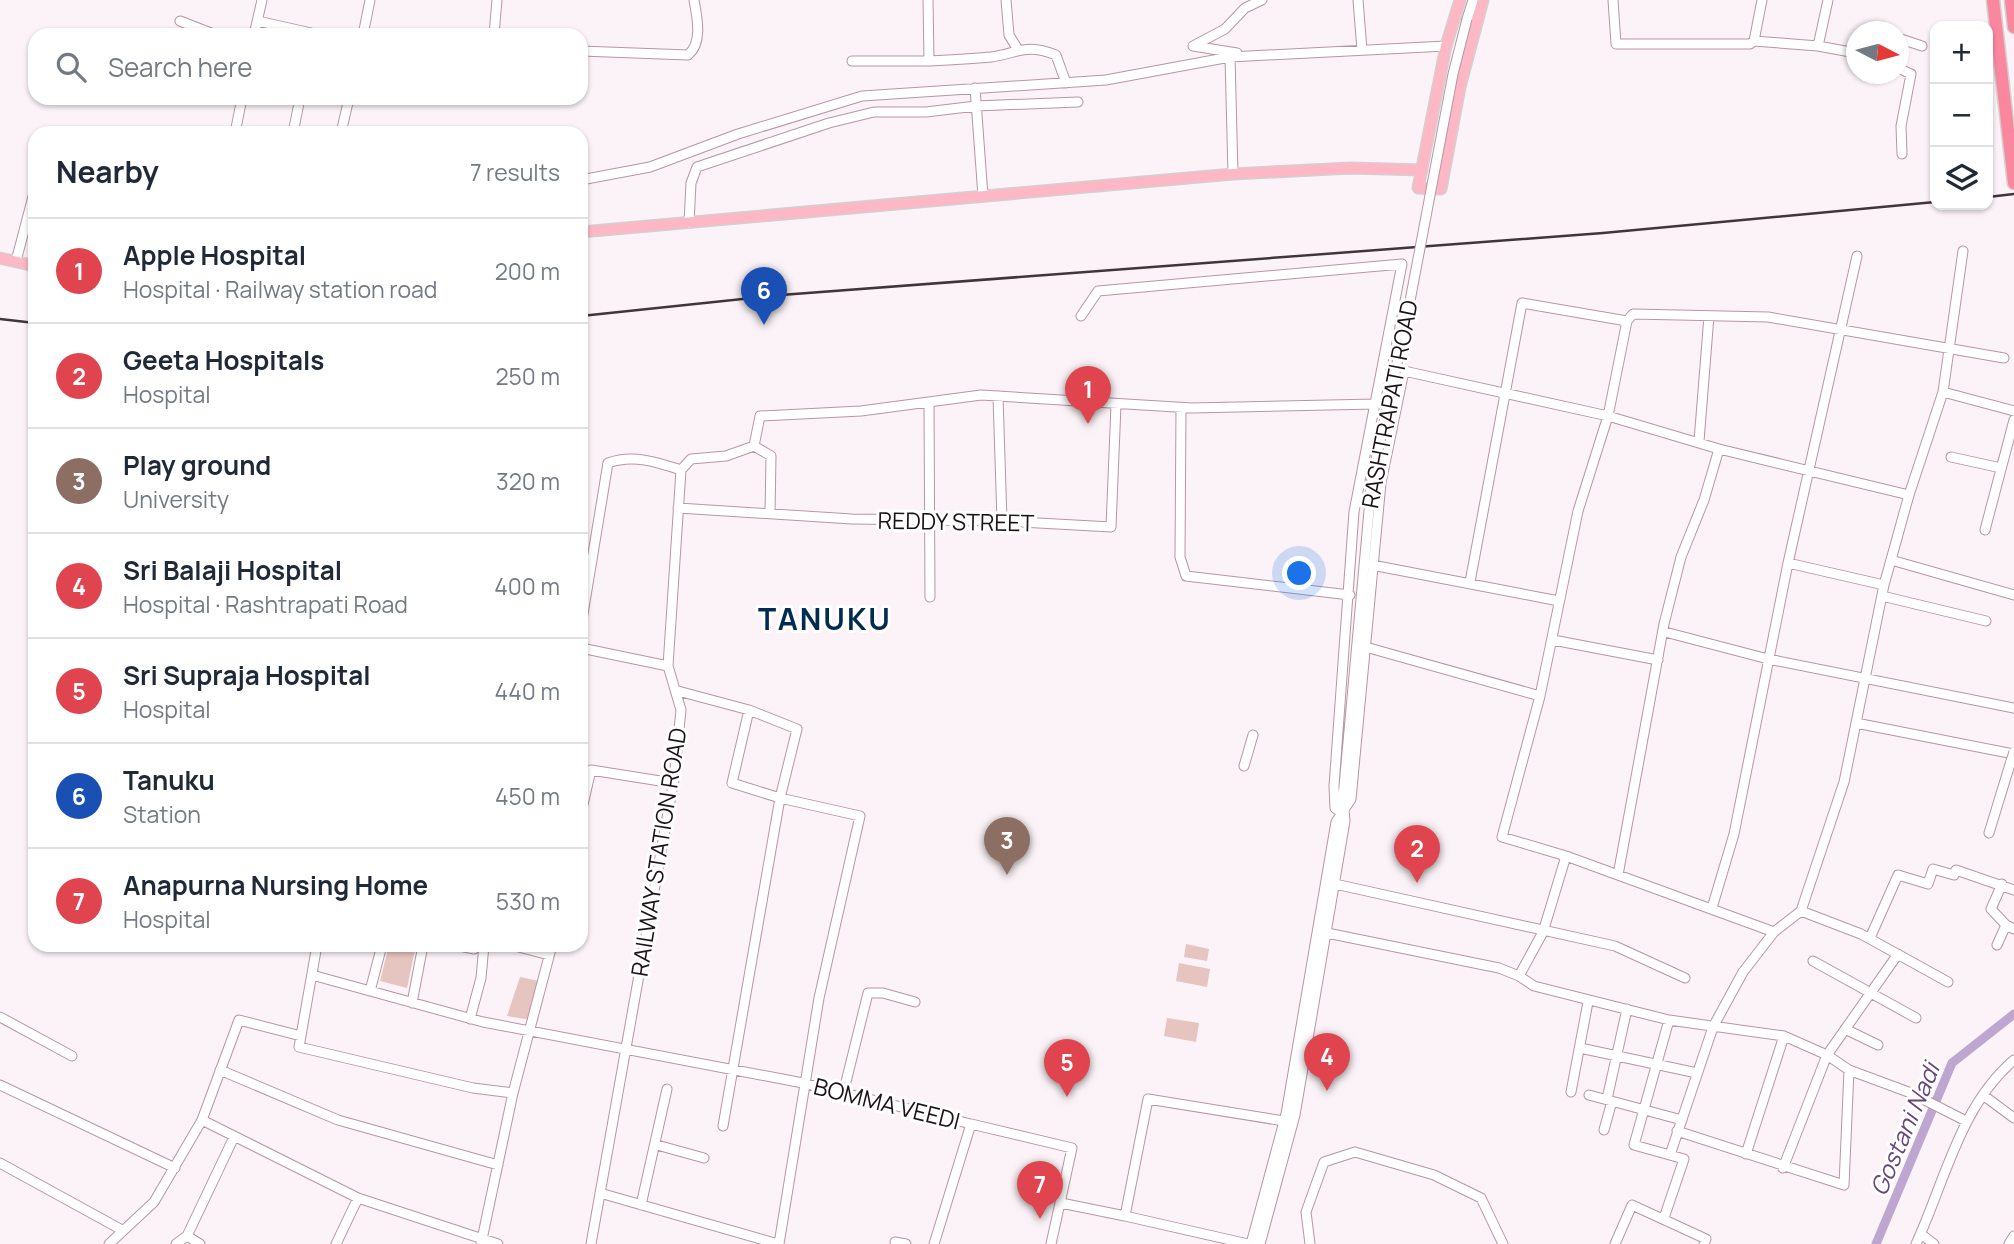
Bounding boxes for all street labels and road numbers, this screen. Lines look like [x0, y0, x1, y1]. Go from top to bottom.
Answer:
street label: RASHTRAPATI ROAD [1353, 297, 1425, 511]
street label: REDDY STREET [877, 504, 1035, 538]
street label: RAILWAY STATION ROAD [623, 725, 693, 979]
street label: BOMMA VEEDI [811, 1069, 963, 1137]

